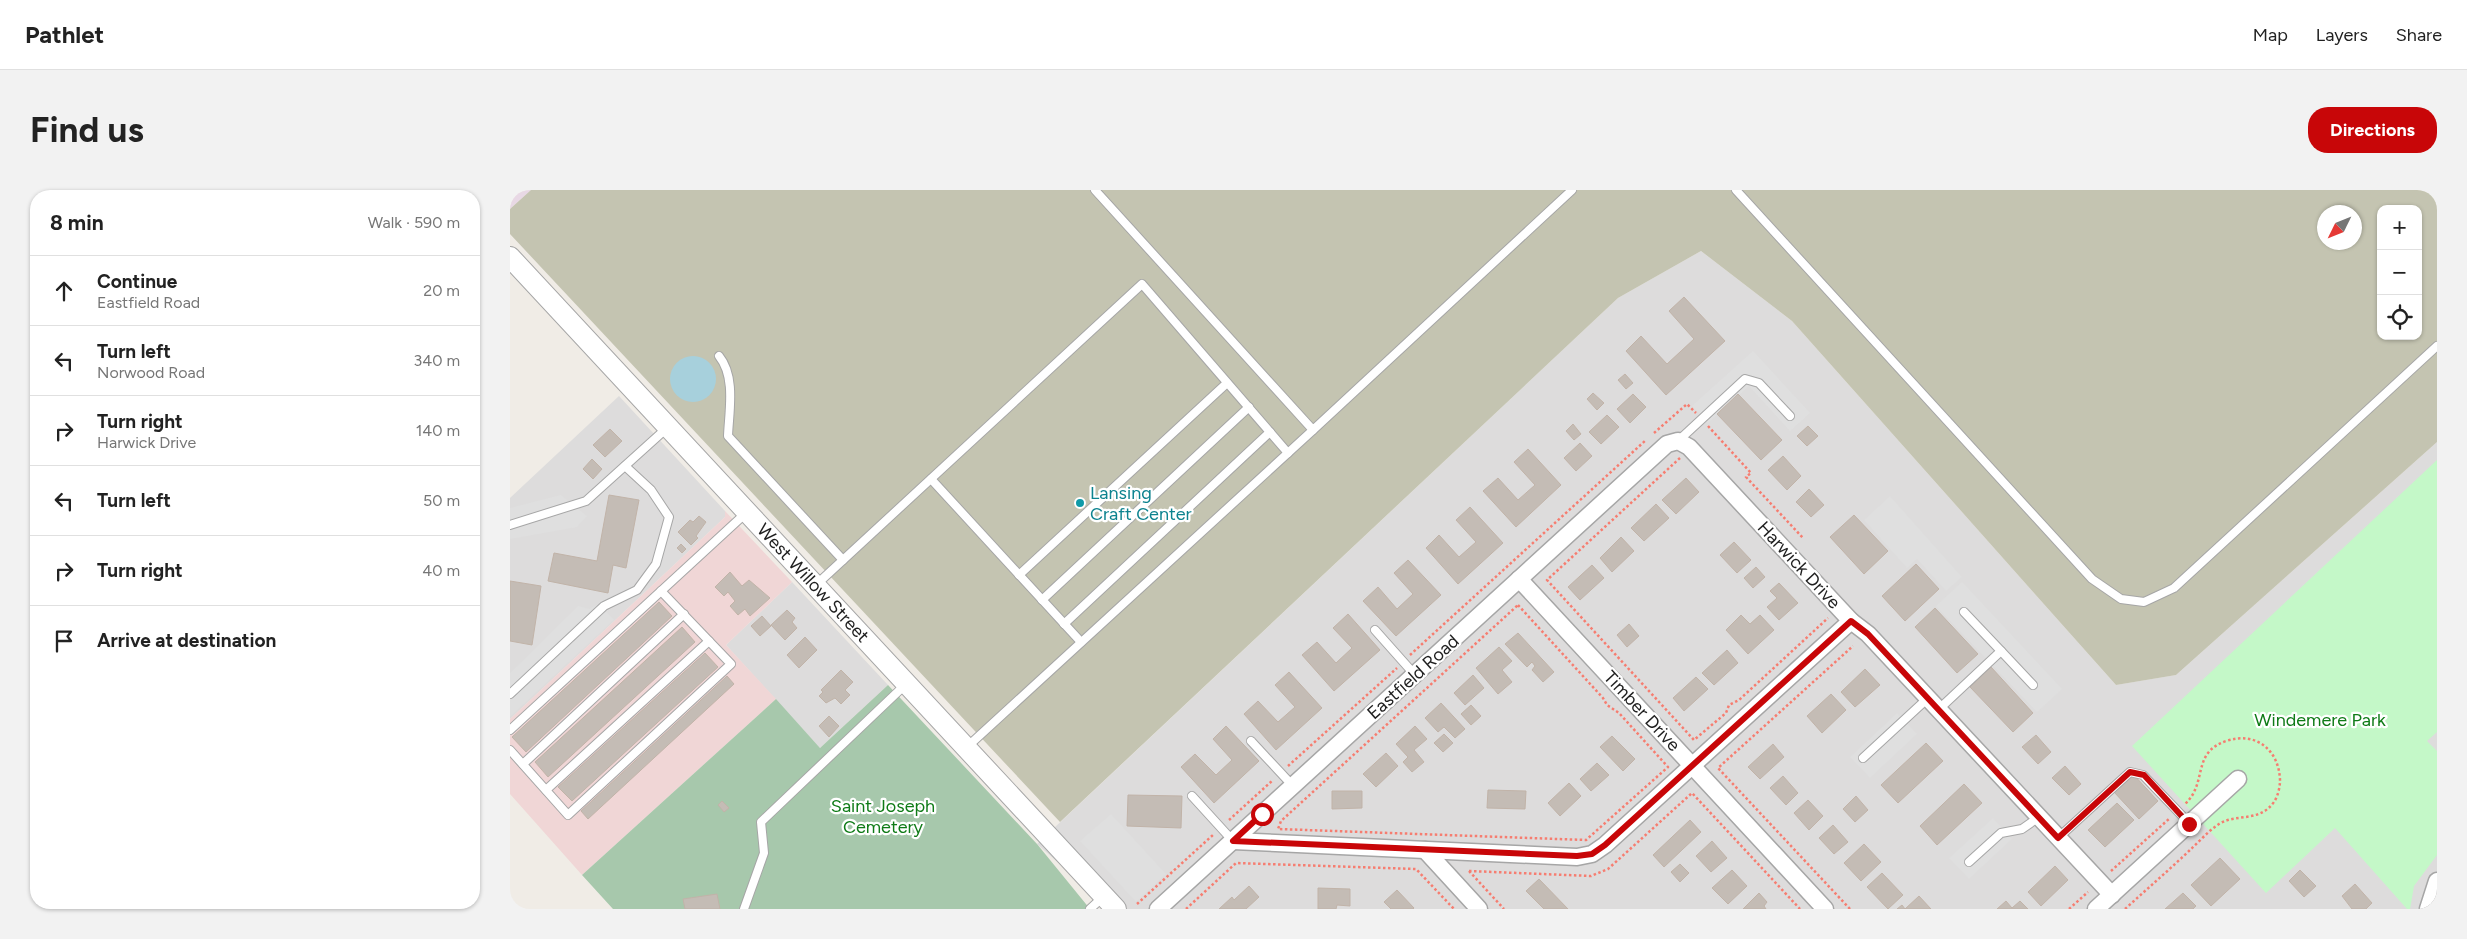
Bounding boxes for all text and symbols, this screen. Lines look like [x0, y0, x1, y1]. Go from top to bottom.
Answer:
text: Pathlet [25, 20, 104, 49]
text: Map [2253, 24, 2288, 46]
text: Layers [2316, 24, 2368, 46]
text: Share [2396, 24, 2442, 46]
button: Directions [2308, 107, 2437, 153]
text: Find us [30, 109, 144, 151]
north arrow [2317, 205, 2362, 250]
map controls [2377, 205, 2422, 340]
button: + [2377, 205, 2422, 250]
text: 8 min [50, 210, 104, 235]
text: Walk · 590 m [368, 213, 460, 232]
button: − [2377, 250, 2422, 295]
text: Continue [97, 270, 177, 293]
icon: ahead [50, 277, 78, 305]
text: 20 m [423, 281, 460, 300]
text: Eastfield Road [97, 293, 200, 312]
button: locate [2377, 295, 2422, 340]
text: Turn left [97, 340, 171, 363]
icon: left [50, 347, 78, 375]
text: 340 m [414, 351, 460, 370]
text: Norwood Road [97, 363, 205, 382]
text: Turn right [97, 410, 183, 433]
icon: right [50, 417, 78, 445]
text: 140 m [416, 421, 460, 440]
text: Harwick Drive [97, 433, 196, 452]
place label: Lansing Craft Center [1090, 482, 1192, 525]
icon: left [50, 487, 78, 515]
text: Turn left [97, 489, 171, 512]
text: 50 m [423, 491, 460, 510]
marker: Lansing Craft Center [1074, 497, 1086, 509]
street label: Harwick Drive [1753, 517, 1845, 613]
street label: West Willow Street [752, 519, 874, 647]
icon: right [50, 557, 78, 585]
text: Turn right [97, 559, 183, 582]
text: 40 m [422, 561, 460, 580]
icon: arrive [50, 627, 78, 655]
text: Arrive at destination [97, 629, 276, 652]
street label: Eastfield Road [1363, 630, 1463, 724]
street label: Timber Drive [1599, 666, 1685, 756]
park label: Windemere Park [2254, 709, 2386, 731]
park label: Saint Joseph Cemetery [831, 795, 935, 838]
route start [1251, 803, 1274, 826]
route end [2178, 813, 2201, 836]

